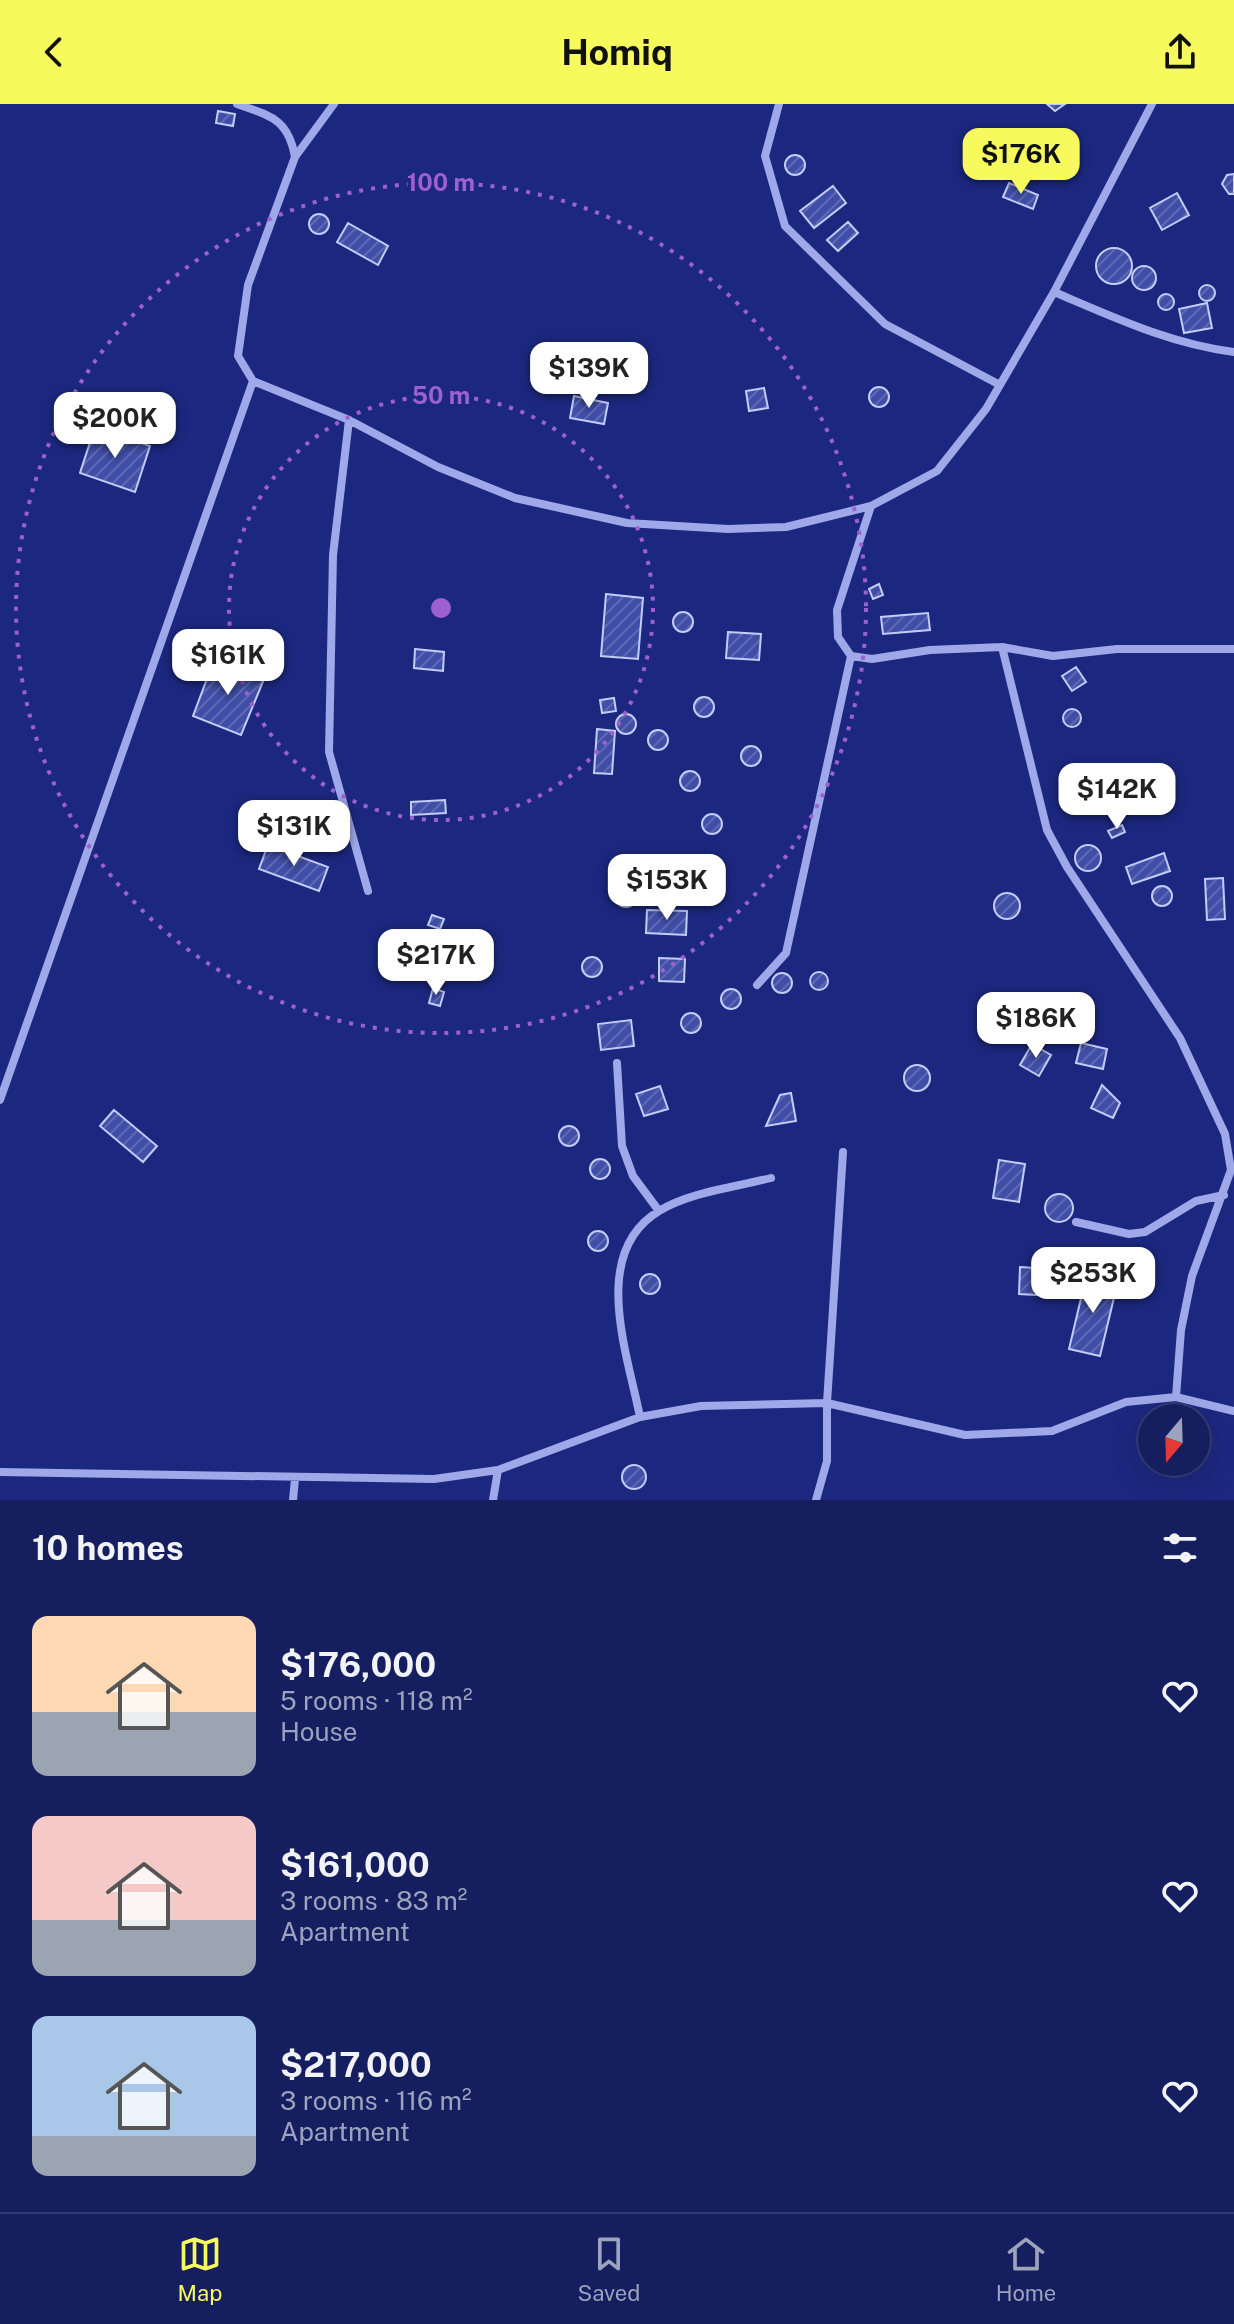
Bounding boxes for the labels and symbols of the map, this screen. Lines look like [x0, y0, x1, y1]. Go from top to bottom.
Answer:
pin: $176K [965, 128, 1077, 196]
text: 100 m [407, 168, 475, 196]
pin: $139K [533, 342, 645, 410]
text: 50 m [412, 381, 470, 409]
pin: $200K [59, 392, 171, 460]
centre of rings [427, 594, 455, 622]
pin: $161K [172, 629, 284, 697]
pin: $142K [1061, 763, 1173, 831]
pin: $131K [238, 800, 350, 868]
pin: $153K [611, 854, 723, 922]
pin: $217K [380, 929, 492, 997]
pin: $186K [980, 992, 1092, 1060]
pin: $253K [1037, 1247, 1149, 1315]
north arrow [1138, 1404, 1210, 1476]

